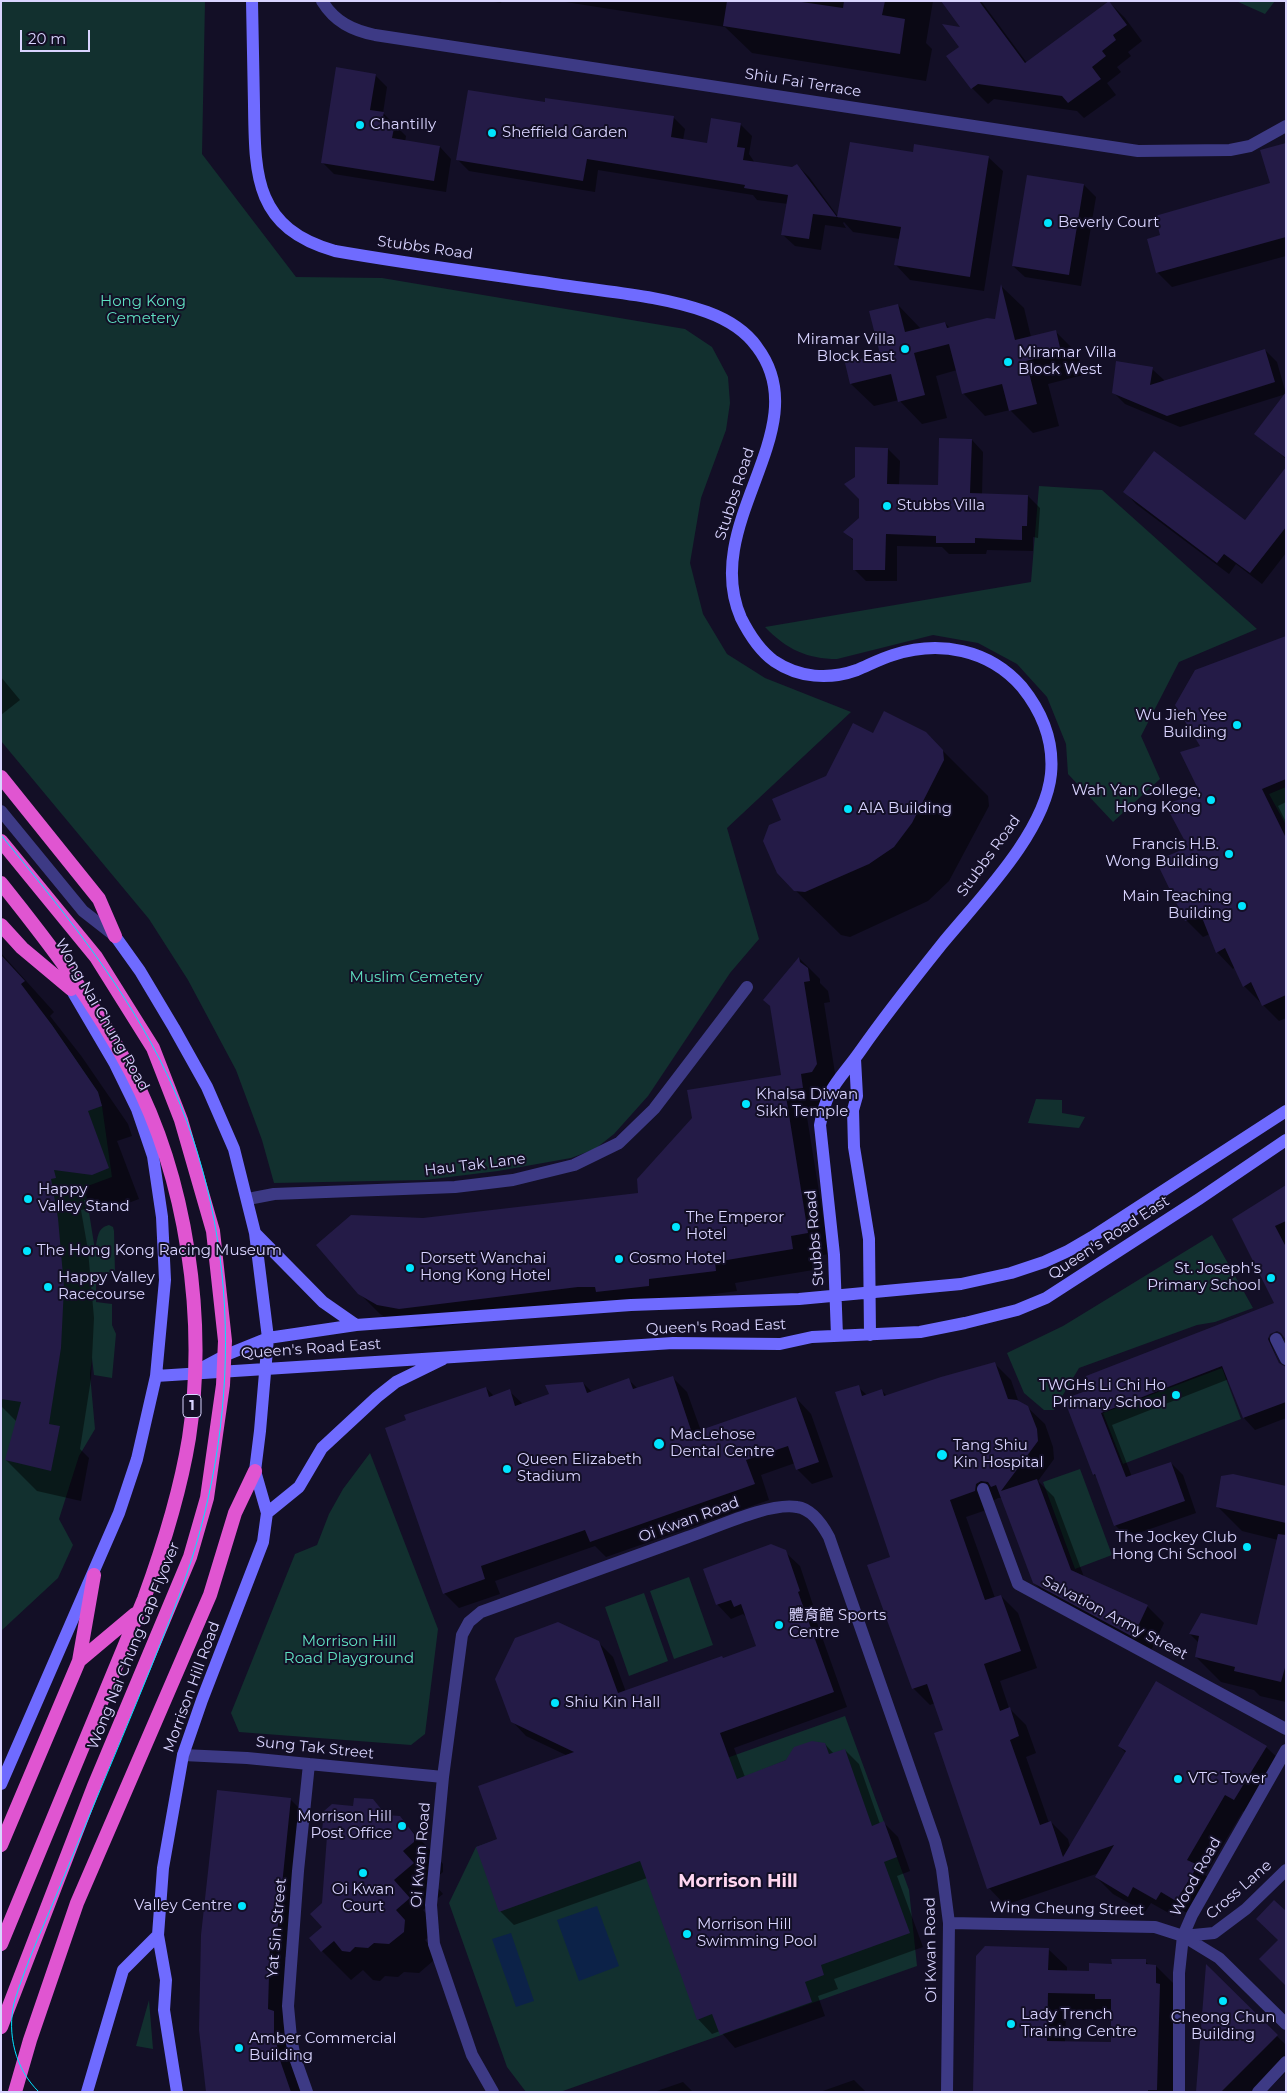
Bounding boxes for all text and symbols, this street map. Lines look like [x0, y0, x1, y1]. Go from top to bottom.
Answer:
scale bar [22, 20, 92, 52]
text: 20 m [28, 29, 66, 48]
street label: Shiu Fai Terrace [743, 65, 863, 101]
place label: Chantilly [370, 116, 436, 134]
marker: Chantilly [354, 119, 366, 131]
place label: Sheffield Garden [502, 124, 627, 142]
marker: Sheffield Garden [486, 127, 498, 139]
place label: Beverly Court [1058, 214, 1159, 232]
marker: Beverly Court [1042, 217, 1054, 229]
street label: Stubbs Road [376, 232, 474, 264]
park label: Hong Kong Cemetery [100, 293, 186, 328]
place label: Miramar Villa Block East [797, 331, 895, 366]
marker: Miramar Villa Block East [899, 343, 911, 355]
place label: Miramar Villa Block West [1018, 344, 1116, 379]
marker: Miramar Villa Block West [1002, 356, 1014, 368]
street label: Stubbs Road [712, 445, 758, 543]
place label: Stubbs Villa [897, 497, 985, 515]
marker: Stubbs Villa [881, 500, 893, 512]
place label: Wu Jieh Yee Building [1135, 707, 1227, 742]
marker: Wu Jieh Yee Building [1231, 719, 1243, 731]
place label: Wah Yan College, Hong Kong [1071, 782, 1201, 817]
marker: Wah Yan College, Hong Kong [1205, 794, 1217, 806]
place label: AIA Building [858, 800, 952, 818]
marker: AIA Building [842, 803, 854, 815]
street label: Stubbs Road [953, 812, 1025, 900]
place label: Francis H.B. Wong Building [1105, 836, 1219, 871]
marker: Francis H.B. Wong Building [1223, 848, 1235, 860]
place label: Main Teaching Building [1122, 888, 1232, 923]
marker: Main Teaching Building [1236, 900, 1248, 912]
street label: Wong Nai Chung Road [51, 936, 153, 1094]
park label: Muslim Cemetery [350, 969, 482, 987]
place label: Khalsa Diwan Sikh Temple [756, 1086, 858, 1121]
marker: Khalsa Diwan Sikh Temple [740, 1098, 752, 1110]
street label: Hau Tak Lane [423, 1150, 527, 1180]
place label: Happy Valley Stand [38, 1181, 130, 1216]
street label: Stubbs Road [802, 1189, 828, 1287]
street label: Queen's Road East [1045, 1192, 1173, 1284]
marker: Happy Valley Stand [22, 1193, 34, 1205]
place label: The Emperor Hotel [686, 1209, 784, 1244]
marker: The Emperor Hotel [670, 1221, 682, 1233]
place label: The Hong Kong Racing Museum [37, 1242, 282, 1260]
marker: The Hong Kong Racing Museum [21, 1245, 33, 1257]
place label: Dorsett Wanchai Hong Kong Hotel [420, 1250, 551, 1285]
place label: Cosmo Hotel [629, 1250, 726, 1268]
marker: Cosmo Hotel [613, 1253, 625, 1265]
place label: St. Joseph's Primary School [1147, 1260, 1261, 1295]
marker: Dorsett Wanchai Hong Kong Hotel [404, 1262, 416, 1274]
place label: Happy Valley Racecourse [58, 1269, 155, 1304]
marker: St. Joseph's Primary School [1265, 1272, 1277, 1284]
marker: Happy Valley Racecourse [42, 1281, 54, 1293]
street label: Queen's Road East [645, 1316, 787, 1338]
street label: Queen's Road East [240, 1335, 382, 1363]
place label: TWGHs Li Chi Ho Primary School [1039, 1377, 1166, 1412]
marker: TWGHs Li Chi Ho Primary School [1170, 1389, 1182, 1401]
road number: 1 [183, 1394, 201, 1418]
place label: MacLehose Dental Centre [670, 1426, 775, 1461]
marker: MacLehose Dental Centre [652, 1437, 666, 1451]
place label: Tang Shiu Kin Hospital [953, 1437, 1043, 1472]
marker: Tang Shiu Kin Hospital [935, 1448, 949, 1462]
place label: Queen Elizabeth Stadium [517, 1451, 642, 1486]
marker: Queen Elizabeth Stadium [501, 1463, 513, 1475]
street label: Oi Kwan Road [636, 1493, 742, 1547]
place label: The Jockey Club Hong Chi School [1112, 1529, 1237, 1564]
street label: Wong Nai Chung Gap Flyover [84, 1540, 184, 1752]
marker: The Jockey Club Hong Chi School [1241, 1541, 1253, 1553]
street label: Salvation Army Street [1039, 1572, 1191, 1664]
place label: 體育館 Sports Centre [789, 1607, 886, 1642]
street label: Morrison Hill Road [160, 1619, 224, 1755]
marker: 體育館 Sports Centre [773, 1619, 785, 1631]
park label: Morrison Hill Road Playground [284, 1633, 414, 1668]
place label: Shiu Kin Hall [565, 1694, 660, 1712]
marker: Shiu Kin Hall [549, 1697, 561, 1709]
street label: Sung Tak Street [255, 1733, 375, 1763]
place label: VTC Tower [1188, 1770, 1266, 1788]
marker: VTC Tower [1172, 1773, 1184, 1785]
street label: Oi Kwan Road [407, 1802, 435, 1908]
place label: Morrison Hill Post Office [297, 1808, 392, 1843]
marker: Morrison Hill Post Office [396, 1820, 408, 1832]
street label: Wood Road [1167, 1834, 1225, 1920]
street label: Cross Lane [1202, 1857, 1276, 1923]
marker: Oi Kwan Court [357, 1867, 369, 1879]
district label: Morrison Hill [678, 1871, 798, 1893]
street label: Yat Sin Street [264, 1877, 290, 1979]
place label: Oi Kwan Court [332, 1881, 394, 1916]
place label: Valley Centre [134, 1897, 232, 1915]
street label: Oi Kwan Road [921, 1897, 941, 2003]
street label: Wing Cheung Street [990, 1899, 1144, 1919]
marker: Valley Centre [236, 1900, 248, 1912]
place label: Morrison Hill Swimming Pool [697, 1916, 817, 1951]
marker: Morrison Hill Swimming Pool [681, 1928, 693, 1940]
marker: Cheong Chun Building [1217, 1995, 1229, 2007]
place label: Lady Trench Training Centre [1021, 2006, 1137, 2041]
place label: Cheong Chun Building [1171, 2009, 1275, 2044]
marker: Lady Trench Training Centre [1005, 2018, 1017, 2030]
place label: Amber Commercial Building [249, 2030, 397, 2065]
marker: Amber Commercial Building [233, 2042, 245, 2054]

